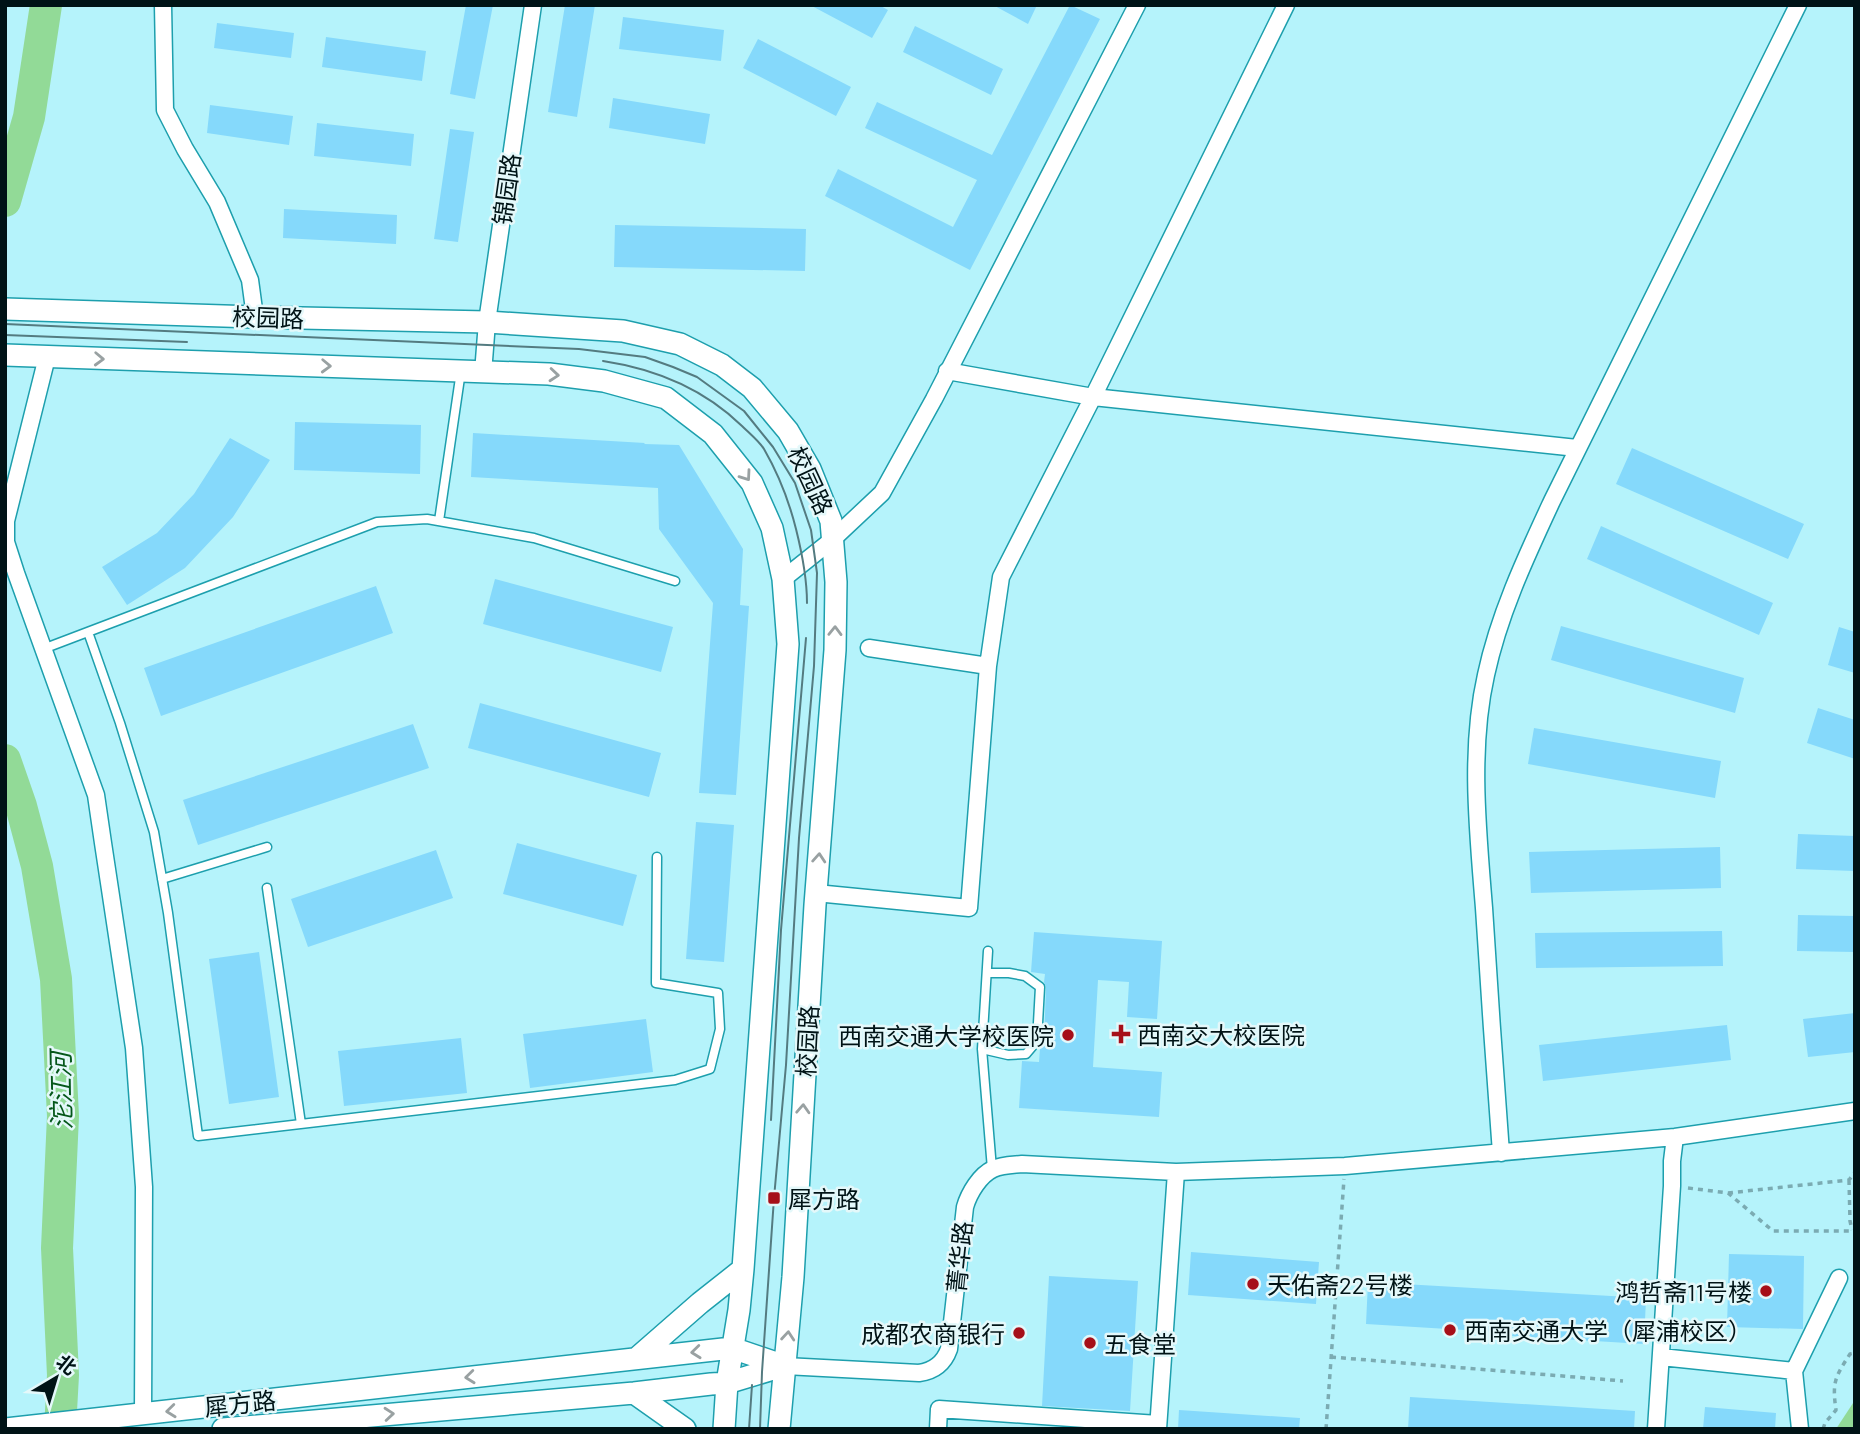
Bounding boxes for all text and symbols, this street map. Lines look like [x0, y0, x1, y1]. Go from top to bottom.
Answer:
street label: 锦园路 [487, 151, 525, 227]
street label: 校园路 [232, 301, 304, 333]
one-way arrow [94, 351, 105, 366]
one-way arrow [321, 359, 332, 374]
one-way arrow [549, 367, 560, 382]
street label: 校园路 [783, 441, 839, 519]
one-way arrow [738, 468, 750, 481]
one-way arrow [828, 625, 843, 636]
one-way arrow [811, 852, 826, 863]
street label: 校园路 [791, 1004, 823, 1078]
place label: 西南交大校医院 [1137, 1020, 1305, 1049]
place label: 西南交通大学校医院 [838, 1021, 1054, 1050]
marker: 西南交大校医院 [1111, 1024, 1131, 1044]
marker: 西南交通大学校医院 [1060, 1027, 1076, 1043]
water label: 沱江河 [44, 1047, 76, 1130]
one-way arrow [795, 1104, 810, 1115]
place label: 犀方路 [788, 1184, 860, 1213]
marker: 犀方路 [766, 1190, 782, 1206]
street label: 菁华路 [941, 1220, 977, 1294]
place label: 天佑斋22号楼 [1267, 1270, 1413, 1299]
marker: 天佑斋22号楼 [1245, 1276, 1261, 1292]
place label: 鸿哲斋11号楼 [1615, 1277, 1752, 1306]
marker: 鸿哲斋11号楼 [1758, 1283, 1774, 1299]
place label: 西南交通大学（犀浦校区） [1464, 1316, 1752, 1345]
place label: 成都农商银行 [861, 1319, 1005, 1348]
marker: 西南交通大学（犀浦校区） [1442, 1322, 1458, 1338]
marker: 成都农商银行 [1011, 1325, 1027, 1341]
place label: 五食堂 [1104, 1329, 1176, 1358]
one-way arrow [780, 1331, 795, 1342]
marker: 五食堂 [1082, 1335, 1098, 1351]
north arrow [21, 1343, 91, 1413]
one-way arrow [690, 1344, 702, 1359]
text: 北 [52, 1349, 81, 1379]
one-way arrow [464, 1370, 475, 1385]
street label: 犀方路 [203, 1385, 277, 1421]
one-way arrow [165, 1403, 176, 1418]
one-way arrow [384, 1407, 395, 1422]

